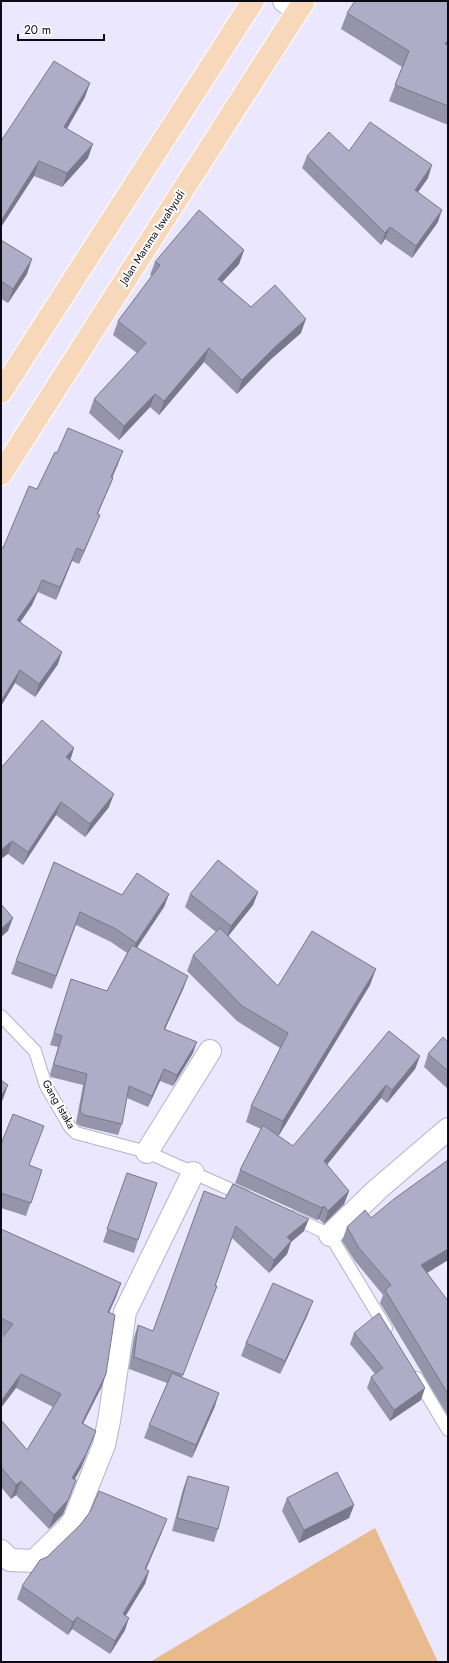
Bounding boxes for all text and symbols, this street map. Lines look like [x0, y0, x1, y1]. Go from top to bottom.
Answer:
scale bar [18, 16, 104, 42]
text: 20 m [24, 21, 51, 39]
street label: Jalan Marsma Iswahyudi [114, 187, 189, 289]
street label: Gang Istaka [38, 1076, 80, 1132]

